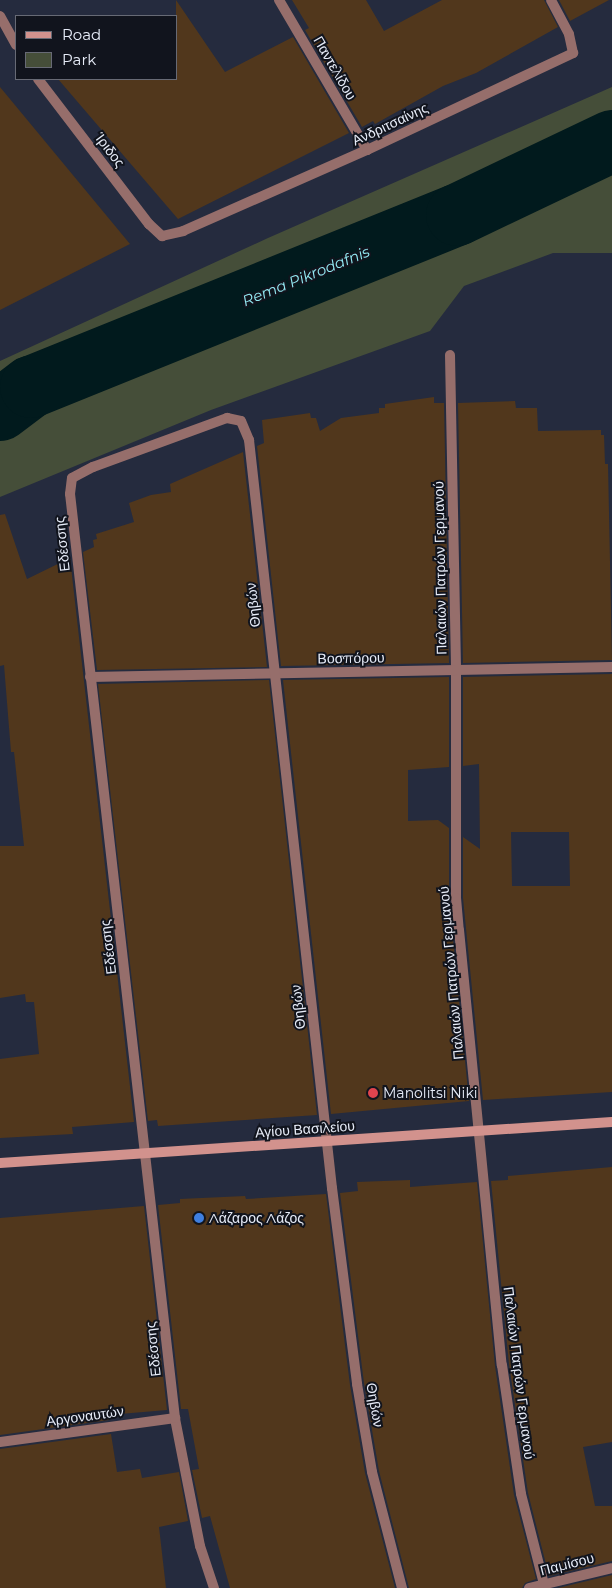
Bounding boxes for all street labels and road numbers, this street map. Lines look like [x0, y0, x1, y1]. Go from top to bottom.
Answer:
street label: Παντελίδου [310, 33, 360, 103]
street label: Ανδριτσαίνης [349, 99, 431, 149]
street label: Ίριδος [92, 129, 128, 171]
street label: Παλαιών Πατρών Γερμανού [430, 481, 450, 655]
street label: Εδέσσης [51, 516, 73, 572]
street label: Θηβών [242, 582, 264, 628]
street label: Βοσπόρου [317, 649, 385, 667]
street label: Παλαιών Πατρών Γερμανού [435, 886, 467, 1060]
street label: Εδέσσης [96, 919, 120, 975]
street label: Θηβών [287, 984, 309, 1030]
street label: Αγίου Βασιλείου [255, 1117, 355, 1141]
street label: Παλαιών Πατρών Γερμανού [500, 1286, 538, 1460]
street label: Εδέσσης [142, 1321, 164, 1377]
street label: Θηβών [363, 1382, 387, 1428]
street label: Αργοναυτών [45, 1402, 125, 1430]
street label: Παμίσου [538, 1549, 596, 1579]

